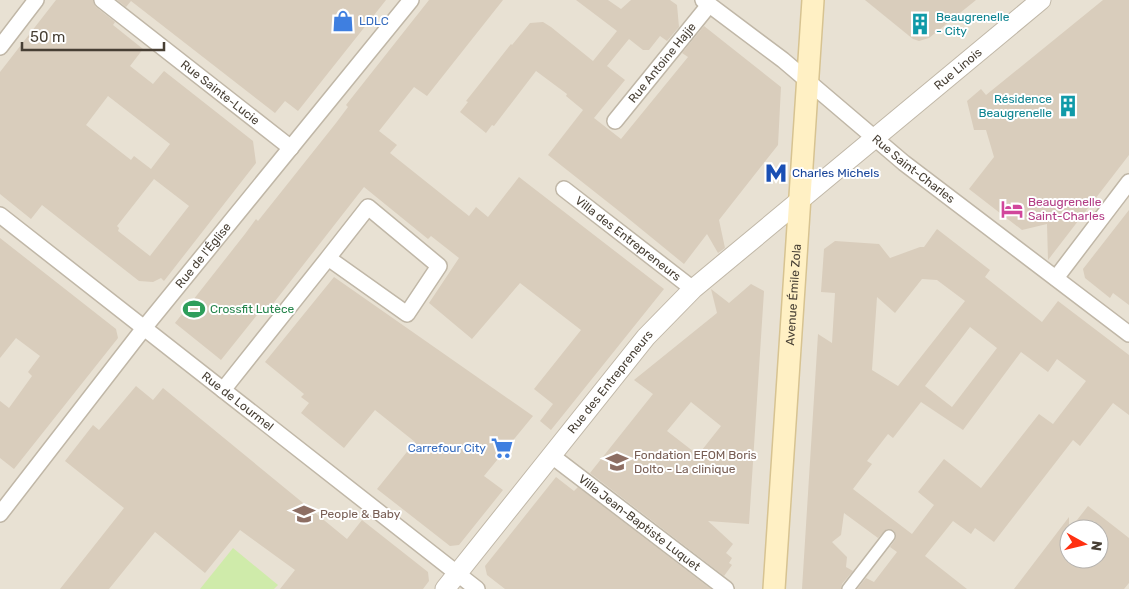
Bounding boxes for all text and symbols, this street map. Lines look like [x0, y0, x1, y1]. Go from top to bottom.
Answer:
shop icon: LDLC [330, 8, 356, 34]
place label: Beaugrenelle - City [936, 10, 1010, 38]
building icon: Beaugrenelle - City [907, 11, 933, 37]
place label: LDLC [359, 14, 389, 28]
scale bar [22, 20, 165, 52]
street label: Rue Antoine Hajje [625, 20, 699, 106]
text: 50 m [30, 28, 65, 46]
street label: Rue Linois [931, 45, 985, 93]
street label: Rue Sainte-Lucie [178, 57, 263, 128]
place label: Résidence Beaugrenelle [979, 92, 1052, 120]
building icon: Résidence Beaugrenelle [1055, 93, 1081, 119]
street label: Rue Saint-Charles [869, 132, 958, 206]
metro station icon: Charles Michels [763, 160, 789, 186]
place label: Charles Michels [792, 166, 879, 180]
street label: Villa des Entrepreneurs [572, 193, 684, 284]
place label: Beaugrenelle Saint-Charles [1028, 195, 1105, 223]
hotel icon: Beaugrenelle Saint-Charles [999, 196, 1025, 222]
street label: Rue de l'Église [172, 220, 234, 291]
street label: Avenue Émile Zola [783, 243, 804, 346]
sports icon: Crossfit Lutèce [181, 296, 207, 322]
place label: Crossfit Lutèce [210, 302, 295, 316]
street label: Rue des Entrepreneurs [565, 327, 656, 436]
street label: Rue de Lourmel [199, 369, 276, 434]
supermarket icon: Carrefour City [489, 435, 515, 461]
place label: Carrefour City [408, 441, 486, 455]
place label: Fondation EFOM Boris Dolto - La clinique [634, 448, 757, 476]
school or university icon: Fondation EFOM Boris Dolto - La clinique [604, 449, 630, 475]
street label: Villa Jean-Baptiste Luquet [576, 472, 703, 574]
school or university icon: People & Baby [291, 501, 317, 527]
place label: People & Baby [320, 507, 401, 521]
north arrow [1059, 519, 1109, 569]
text: N [1087, 540, 1105, 552]

